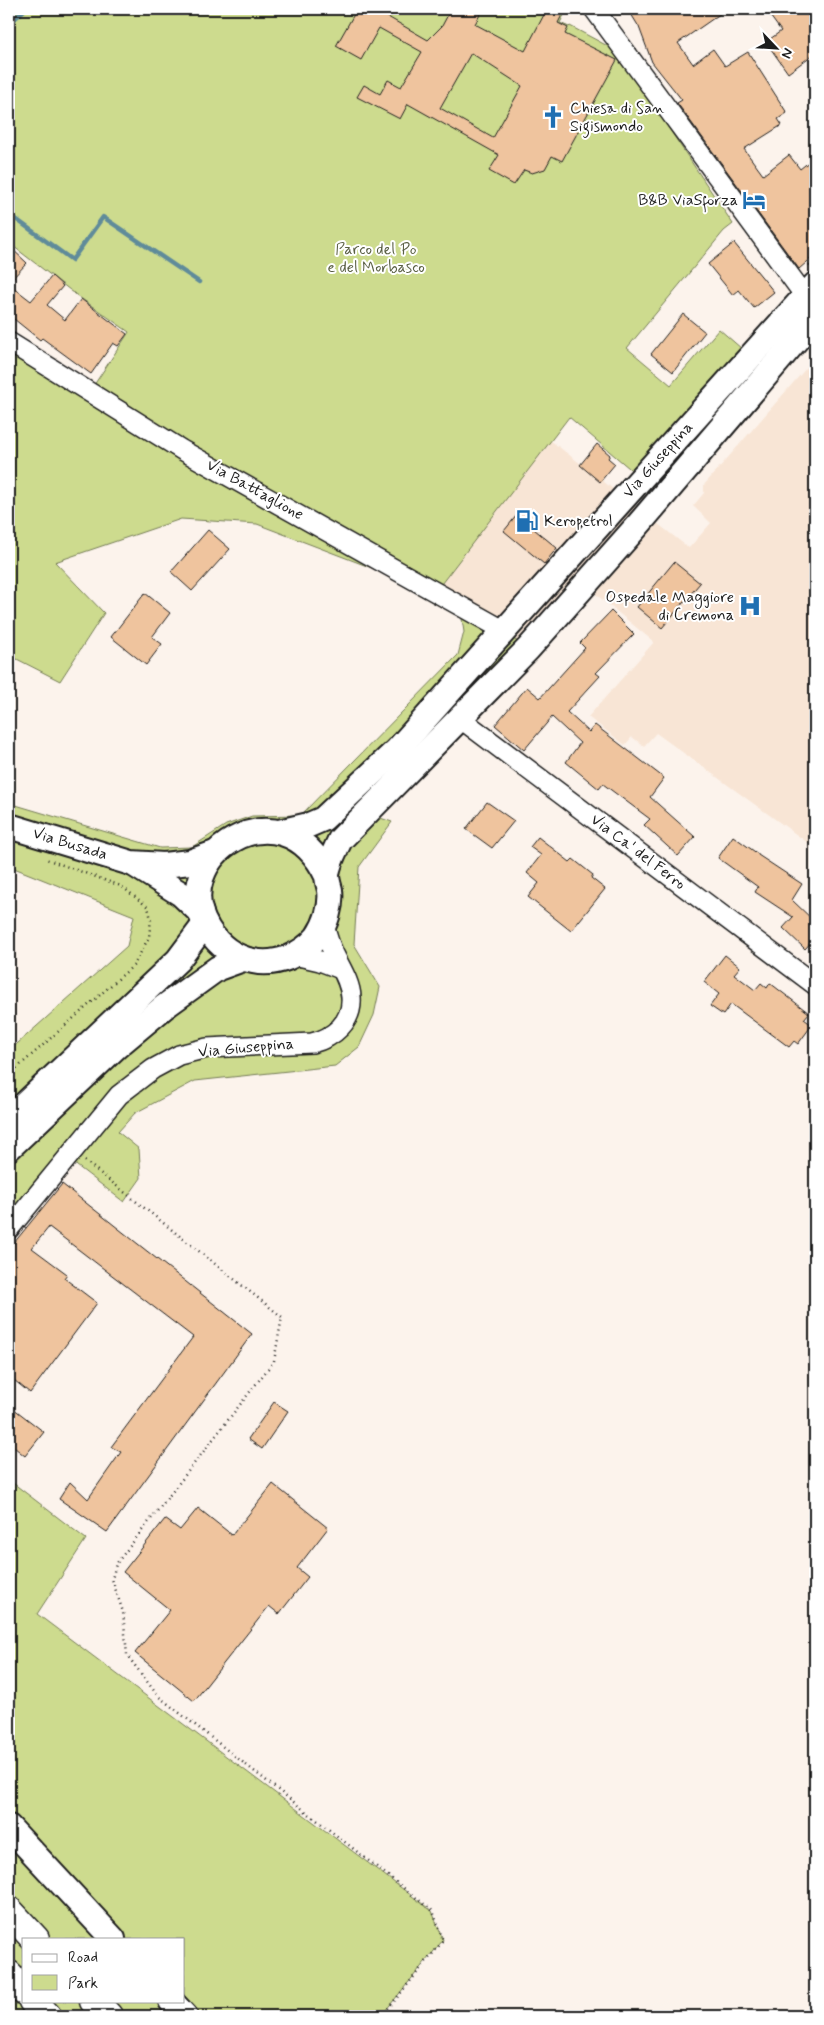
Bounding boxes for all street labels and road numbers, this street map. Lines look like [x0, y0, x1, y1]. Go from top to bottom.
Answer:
street label: Via Giuseppina [618, 417, 698, 503]
street label: Via Battaglione [203, 455, 307, 525]
street label: Via Ca' del Ferro [586, 809, 690, 895]
street label: Via Busada [30, 823, 110, 865]
street label: Via Giuseppina [197, 1033, 295, 1063]

